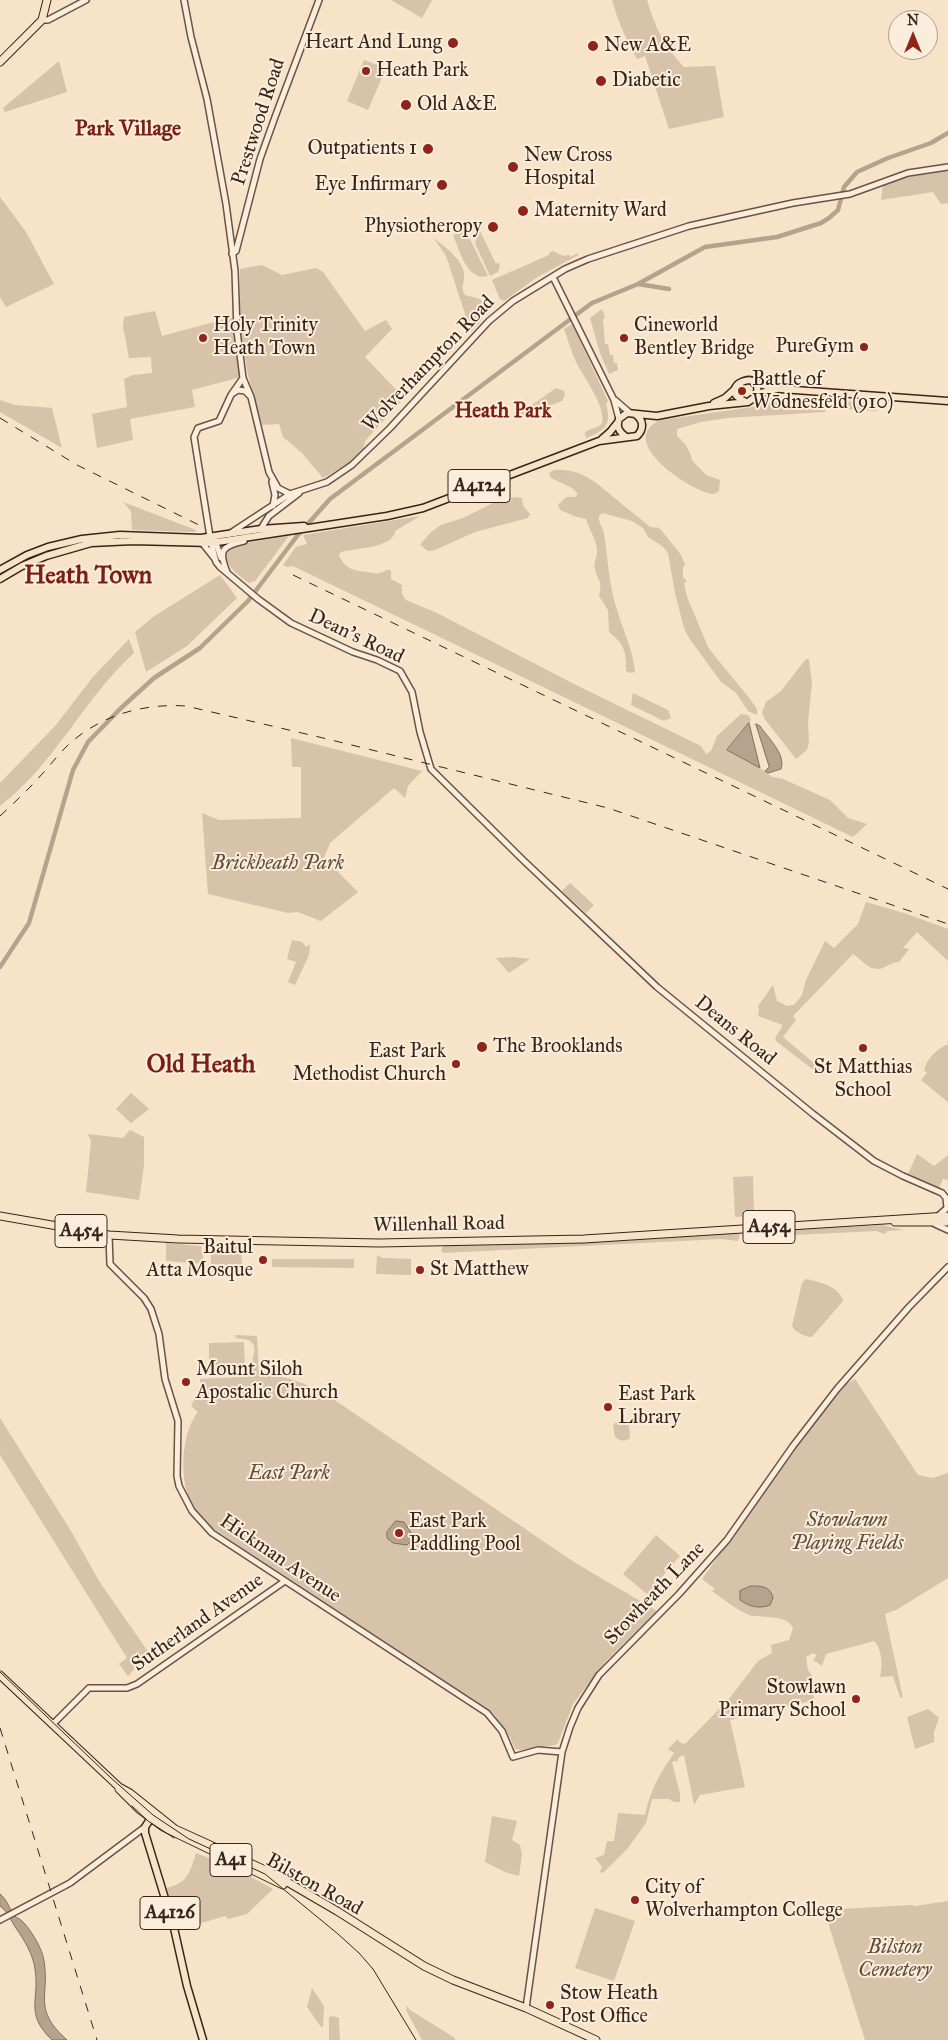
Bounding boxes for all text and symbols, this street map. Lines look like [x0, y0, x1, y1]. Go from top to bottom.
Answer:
north arrow [888, 10, 938, 60]
text: N [907, 12, 919, 29]
place label: Heart And Lung [305, 31, 442, 55]
place label: New A&E [604, 34, 691, 58]
marker: Heart And Lung [446, 36, 460, 50]
marker: New A&E [586, 39, 600, 53]
street label: Prestwood Road [227, 56, 291, 188]
place label: Heath Park [376, 59, 469, 83]
marker: Heath Park [360, 65, 372, 77]
place label: Diabetic [612, 69, 681, 93]
marker: Diabetic [594, 74, 608, 88]
place label: Old A&E [417, 93, 497, 117]
marker: Old A&E [399, 98, 413, 112]
district label: Park Village [75, 117, 181, 143]
place label: Outpatients 1 [307, 137, 417, 161]
marker: Outpatients 1 [421, 142, 435, 156]
place label: New Cross Hospital [524, 144, 612, 191]
marker: New Cross Hospital [506, 160, 520, 174]
place label: Eye Infirmary [315, 173, 431, 197]
marker: Eye Infirmary [435, 178, 449, 192]
place label: Maternity Ward [534, 199, 667, 223]
marker: Maternity Ward [516, 204, 530, 218]
place label: Physiotheropy [364, 215, 482, 239]
marker: Physiotheropy [486, 220, 500, 234]
street label: Wolverhampton Road [358, 291, 500, 437]
place label: Holy Trinity Heath Town [213, 314, 318, 361]
place label: Cineworld Bentley Bridge [634, 314, 754, 361]
marker: Holy Trinity Heath Town [197, 332, 209, 344]
marker: Cineworld Bentley Bridge [618, 332, 630, 344]
place label: PureGym [775, 335, 854, 359]
marker: PureGym [858, 341, 870, 353]
place label: Battle of Wōdnesfeld (910) [752, 368, 894, 415]
marker: Battle of Wōdnesfeld (910) [736, 385, 748, 397]
district label: Heath Park [454, 399, 552, 425]
road number: A4124 [448, 470, 510, 502]
district label: Heath Town [24, 562, 152, 592]
street label: Dean's Road [305, 604, 407, 670]
park label: Brickheath Park [212, 852, 344, 876]
street label: Deans Road [690, 991, 780, 1071]
place label: The Brooklands [493, 1035, 623, 1059]
place label: East Park Methodist Church [292, 1040, 446, 1087]
marker: The Brooklands [475, 1040, 489, 1054]
marker: St Matthias School [857, 1042, 869, 1054]
district label: Old Heath [147, 1051, 255, 1081]
place label: St Matthias School [814, 1056, 912, 1103]
marker: East Park Methodist Church [450, 1058, 462, 1070]
road number: A454 [743, 1210, 795, 1244]
street label: Willenhall Road [373, 1212, 505, 1238]
road number: A454 [55, 1214, 107, 1248]
place label: Baitul Atta Mosque [146, 1236, 253, 1283]
marker: Baitul Atta Mosque [257, 1254, 269, 1266]
place label: St Matthew [430, 1258, 529, 1282]
marker: St Matthew [414, 1264, 426, 1276]
place label: Mount Siloh Apostalic Church [196, 1358, 338, 1405]
marker: Mount Siloh Apostalic Church [180, 1376, 192, 1388]
place label: East Park Library [618, 1383, 696, 1430]
marker: East Park Library [602, 1401, 614, 1413]
park label: East Park [248, 1462, 330, 1486]
park label: Stowlawn Playing Fields [791, 1509, 903, 1556]
street label: Hickman Avenue [215, 1510, 345, 1608]
place label: East Park Paddling Pool [409, 1510, 521, 1557]
marker: East Park Paddling Pool [393, 1527, 405, 1539]
street label: Stowheath Lane [600, 1537, 710, 1651]
street label: Sutherland Avenue [128, 1569, 268, 1677]
place label: Stowlawn Primary School [718, 1676, 846, 1723]
marker: Stowlawn Primary School [850, 1693, 862, 1705]
road number: A41 [210, 1844, 252, 1876]
street label: Bilston Road [262, 1849, 366, 1921]
place label: City of Wolverhampton College [645, 1876, 843, 1923]
marker: City of Wolverhampton College [629, 1894, 641, 1906]
road number: A4126 [140, 1896, 200, 1930]
park label: Bilston Cemetery [858, 1936, 932, 1983]
place label: Stow Heath Post Office [560, 1982, 658, 2029]
marker: Stow Heath Post Office [544, 1999, 556, 2011]

